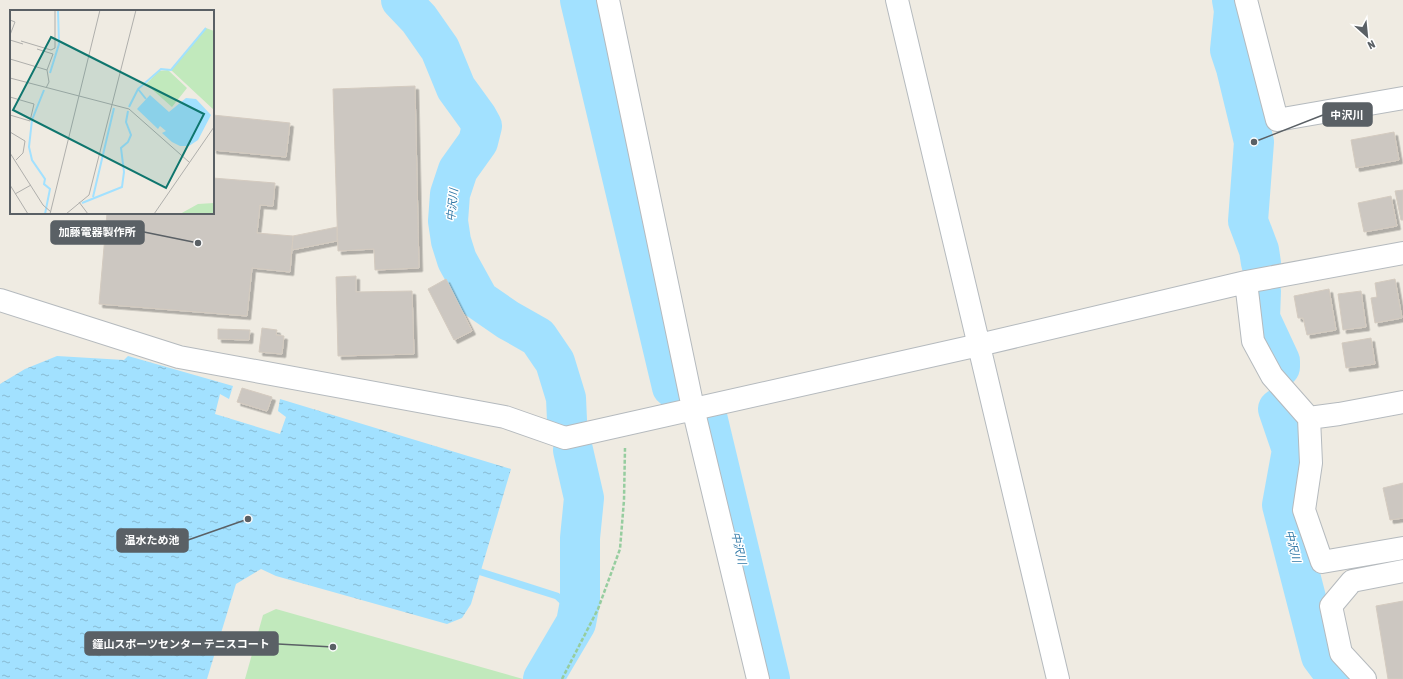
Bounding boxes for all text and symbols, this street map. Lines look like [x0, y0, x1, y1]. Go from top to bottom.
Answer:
inset map [10, 10, 214, 214]
north arrow [1347, 16, 1387, 56]
text: N [1366, 38, 1377, 52]
callout: 中沢川 [1323, 103, 1372, 126]
text: 中沢川 [1331, 109, 1364, 121]
water label: 中沢川 [444, 187, 460, 222]
callout: 加藤電器製作所 [51, 221, 144, 244]
text: 加藤電器製作所 [59, 226, 136, 238]
callout: 温水ため池 [117, 529, 188, 552]
water label: 中沢川 [1283, 529, 1303, 564]
water label: 中沢川 [729, 531, 749, 566]
text: 温水ため池 [125, 534, 180, 546]
callout: 鐘山スポーツセンター テニスコート [85, 632, 278, 655]
text: 鐘山スポーツセンター テニスコート [92, 638, 270, 650]

